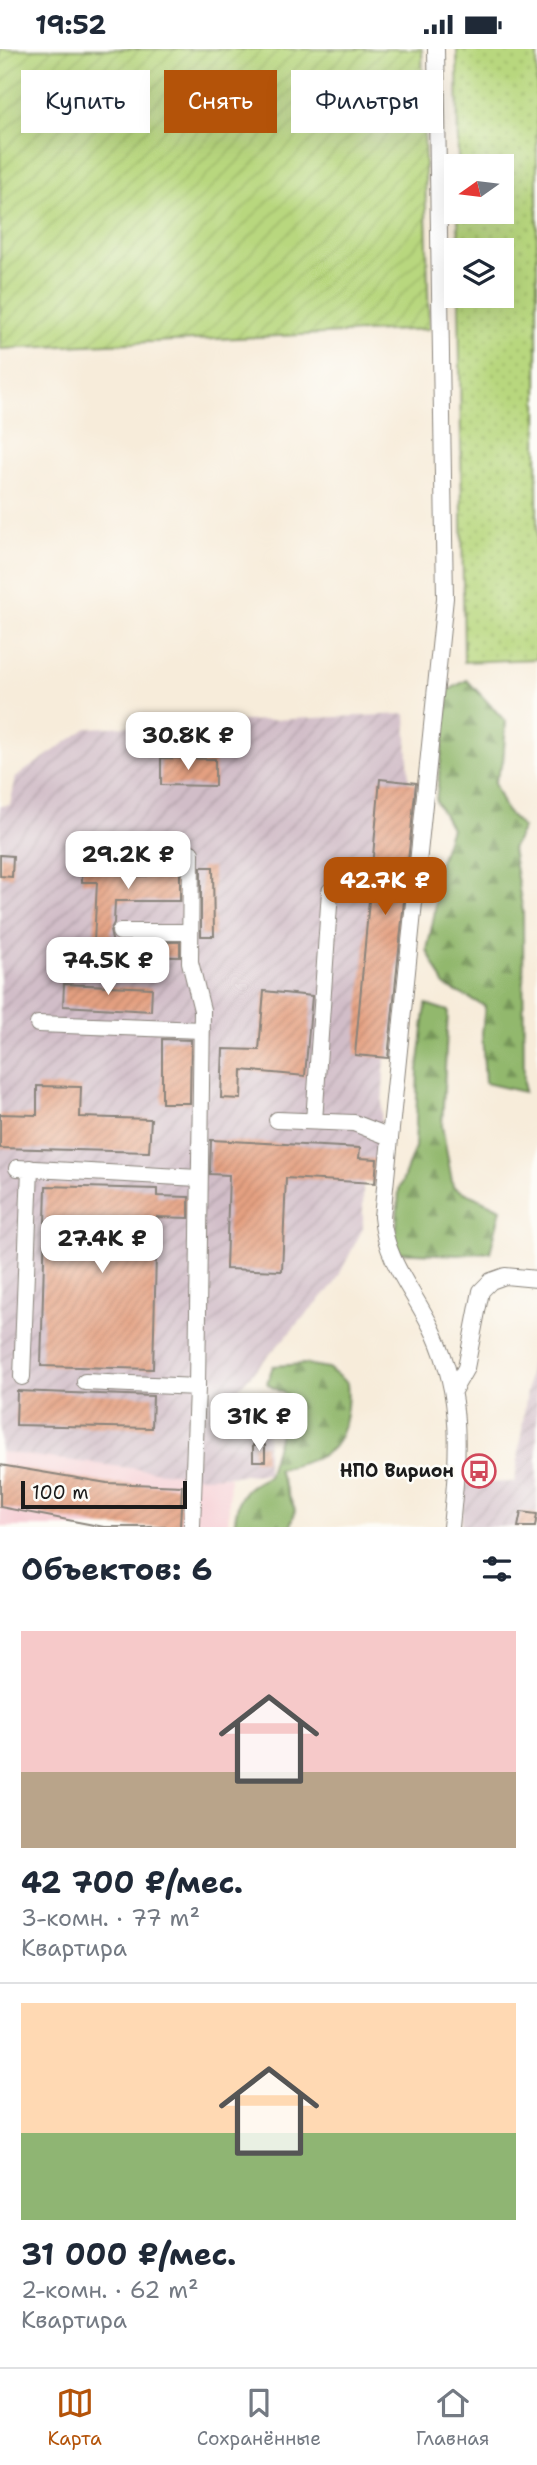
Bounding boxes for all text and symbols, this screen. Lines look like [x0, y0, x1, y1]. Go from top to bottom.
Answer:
text: 19:52 [35, 7, 106, 42]
chip: Купить [21, 70, 150, 133]
chip: Снять [164, 70, 277, 133]
chip: Фильтры [291, 70, 443, 133]
north arrow [444, 154, 514, 224]
map controls [444, 154, 514, 308]
button: layers [444, 238, 514, 308]
pin: 30.8K ₽ [123, 713, 253, 772]
text: 30.8K ₽ [142, 720, 234, 750]
pin: 29.2K ₽ [63, 831, 193, 891]
text: 29.2K ₽ [81, 839, 175, 869]
pin: 42.7K ₽ [320, 857, 450, 917]
text: 42.7K ₽ [340, 865, 430, 895]
pin: 74.5K ₽ [43, 937, 173, 997]
text: 74.5K ₽ [62, 945, 154, 975]
pin: 27.4K ₽ [37, 1215, 167, 1275]
text: 27.4K ₽ [57, 1223, 147, 1253]
pin: 31K ₽ [210, 1393, 308, 1453]
text: 31K ₽ [226, 1401, 292, 1431]
bus stop icon: НПО Вирион [460, 1452, 498, 1490]
place label: НПО Вирион [340, 1459, 454, 1483]
scale bar [21, 1478, 187, 1510]
text: 100 m [32, 1480, 89, 1505]
text: Объектов: 6 [21, 1549, 213, 1590]
icon: filters [478, 1550, 516, 1588]
icon: home [206, 1676, 332, 1802]
text: 42 700 ₽/мес. [21, 1862, 243, 1903]
text: 3-комн. · 77 m² [21, 1903, 200, 1933]
text: Квартира [21, 1933, 127, 1963]
icon: home [206, 2048, 332, 2174]
text: 31 000 ₽/мес. [21, 2234, 236, 2275]
text: 2-комн. · 62 m² [21, 2275, 199, 2305]
text: Квартира [21, 2305, 127, 2335]
tab: Карта [47, 2384, 102, 2451]
tab: Сохранённые [197, 2384, 321, 2451]
tab: Главная [416, 2384, 490, 2451]

